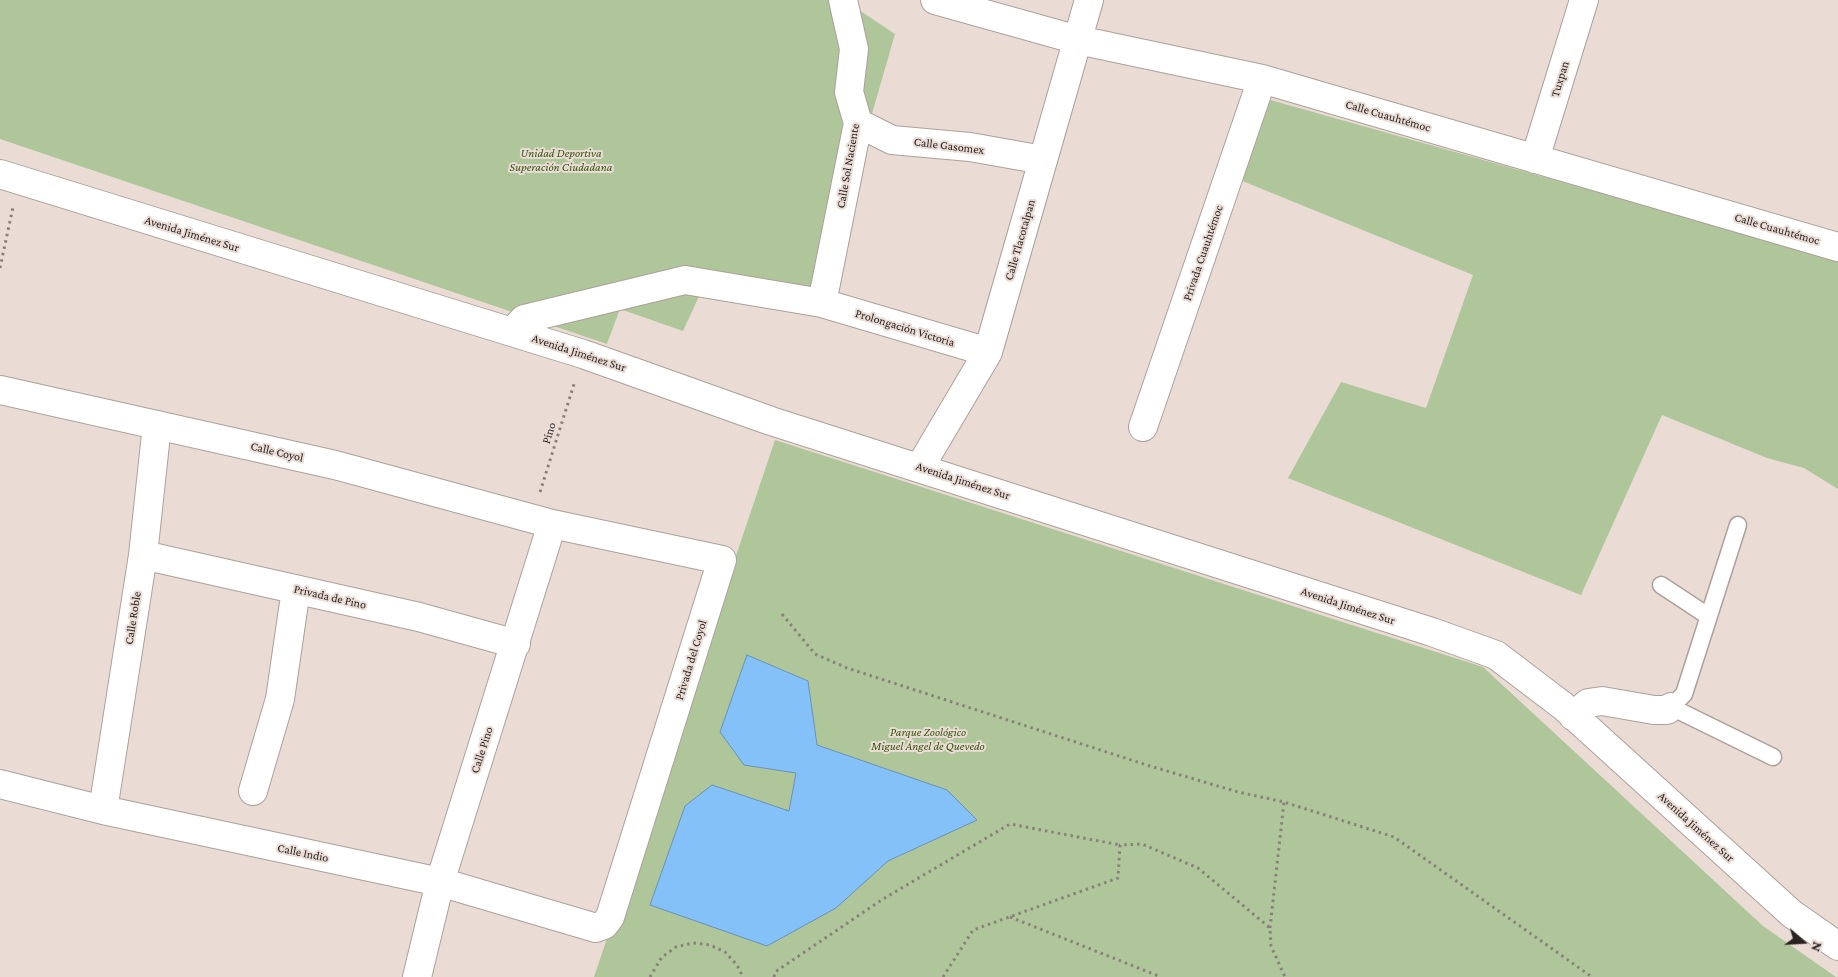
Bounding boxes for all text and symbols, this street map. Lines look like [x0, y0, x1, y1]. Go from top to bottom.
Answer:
street label: Tuxpan [1548, 59, 1572, 99]
street label: Calle Cuauhtémoc [1344, 97, 1432, 135]
street label: Calle Sol Naciente [833, 123, 863, 209]
street label: Calle Gasomex [913, 135, 985, 157]
park label: Unidad Deportiva Superación Ciudadana [510, 146, 612, 174]
street label: Calle Tlacotalpan [1002, 198, 1038, 282]
street label: Privada Cuauhtémoc [1180, 203, 1226, 303]
street label: Calle Cuauhtémoc [1733, 210, 1821, 248]
street label: Avenida Jiménez Sur [143, 213, 241, 255]
street label: Prolongación Victoria [854, 306, 956, 350]
street label: Avenida Jiménez Sur [530, 331, 628, 375]
street label: Pino [539, 421, 559, 445]
street label: Calle Coyol [249, 439, 305, 465]
street label: Avenida Jiménez Sur [914, 459, 1012, 503]
street label: Privada de Pino [292, 582, 368, 612]
street label: Avenida Jiménez Sur [1299, 584, 1397, 628]
street label: Calle Roble [122, 590, 144, 646]
street label: Privada del Coyol [672, 618, 710, 702]
street label: Calle Pino [468, 725, 496, 775]
park label: Parque Zoológico Miguel Ángel de Quevedo [871, 725, 985, 753]
street label: Avenida Jiménez Sur [1655, 789, 1737, 865]
street label: Calle Indio [276, 841, 330, 865]
north arrow [1778, 917, 1828, 967]
text: N [1808, 940, 1826, 954]

